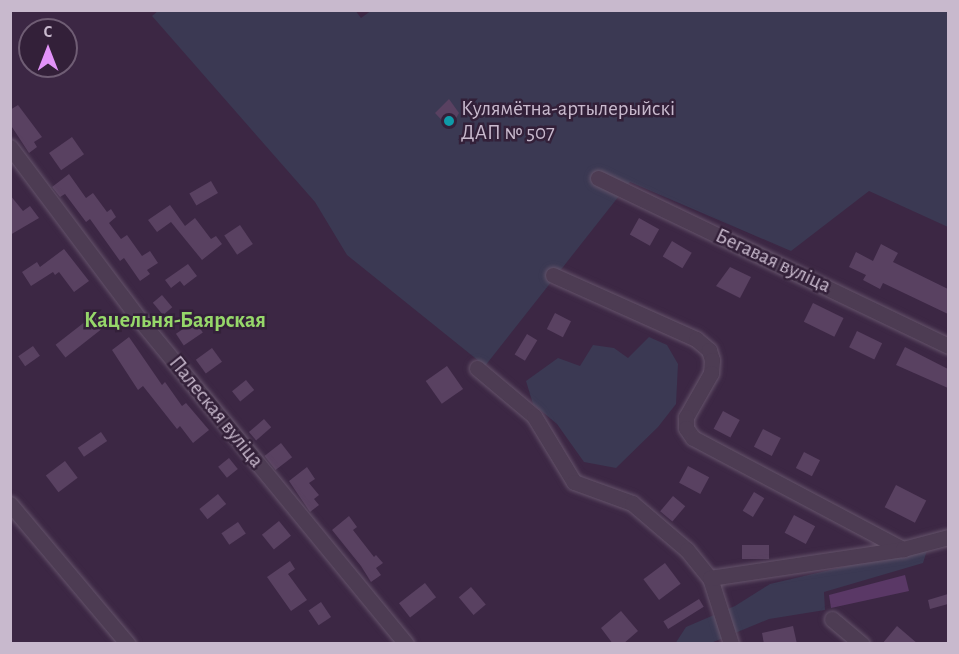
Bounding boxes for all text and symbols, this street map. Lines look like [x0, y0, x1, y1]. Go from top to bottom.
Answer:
north arrow [18, 18, 78, 78]
text: С [44, 24, 52, 40]
place label: Кулямётна-артылерыйскі ДАП № 507 [461, 96, 675, 146]
marker: Кулямётна-артылерыйскі ДАП № 507 [442, 114, 456, 128]
street label: Бегавая вуліца [711, 223, 835, 299]
district label: Кацельня-Баярская [84, 308, 266, 334]
street label: Палеская вуліца [163, 351, 269, 473]

